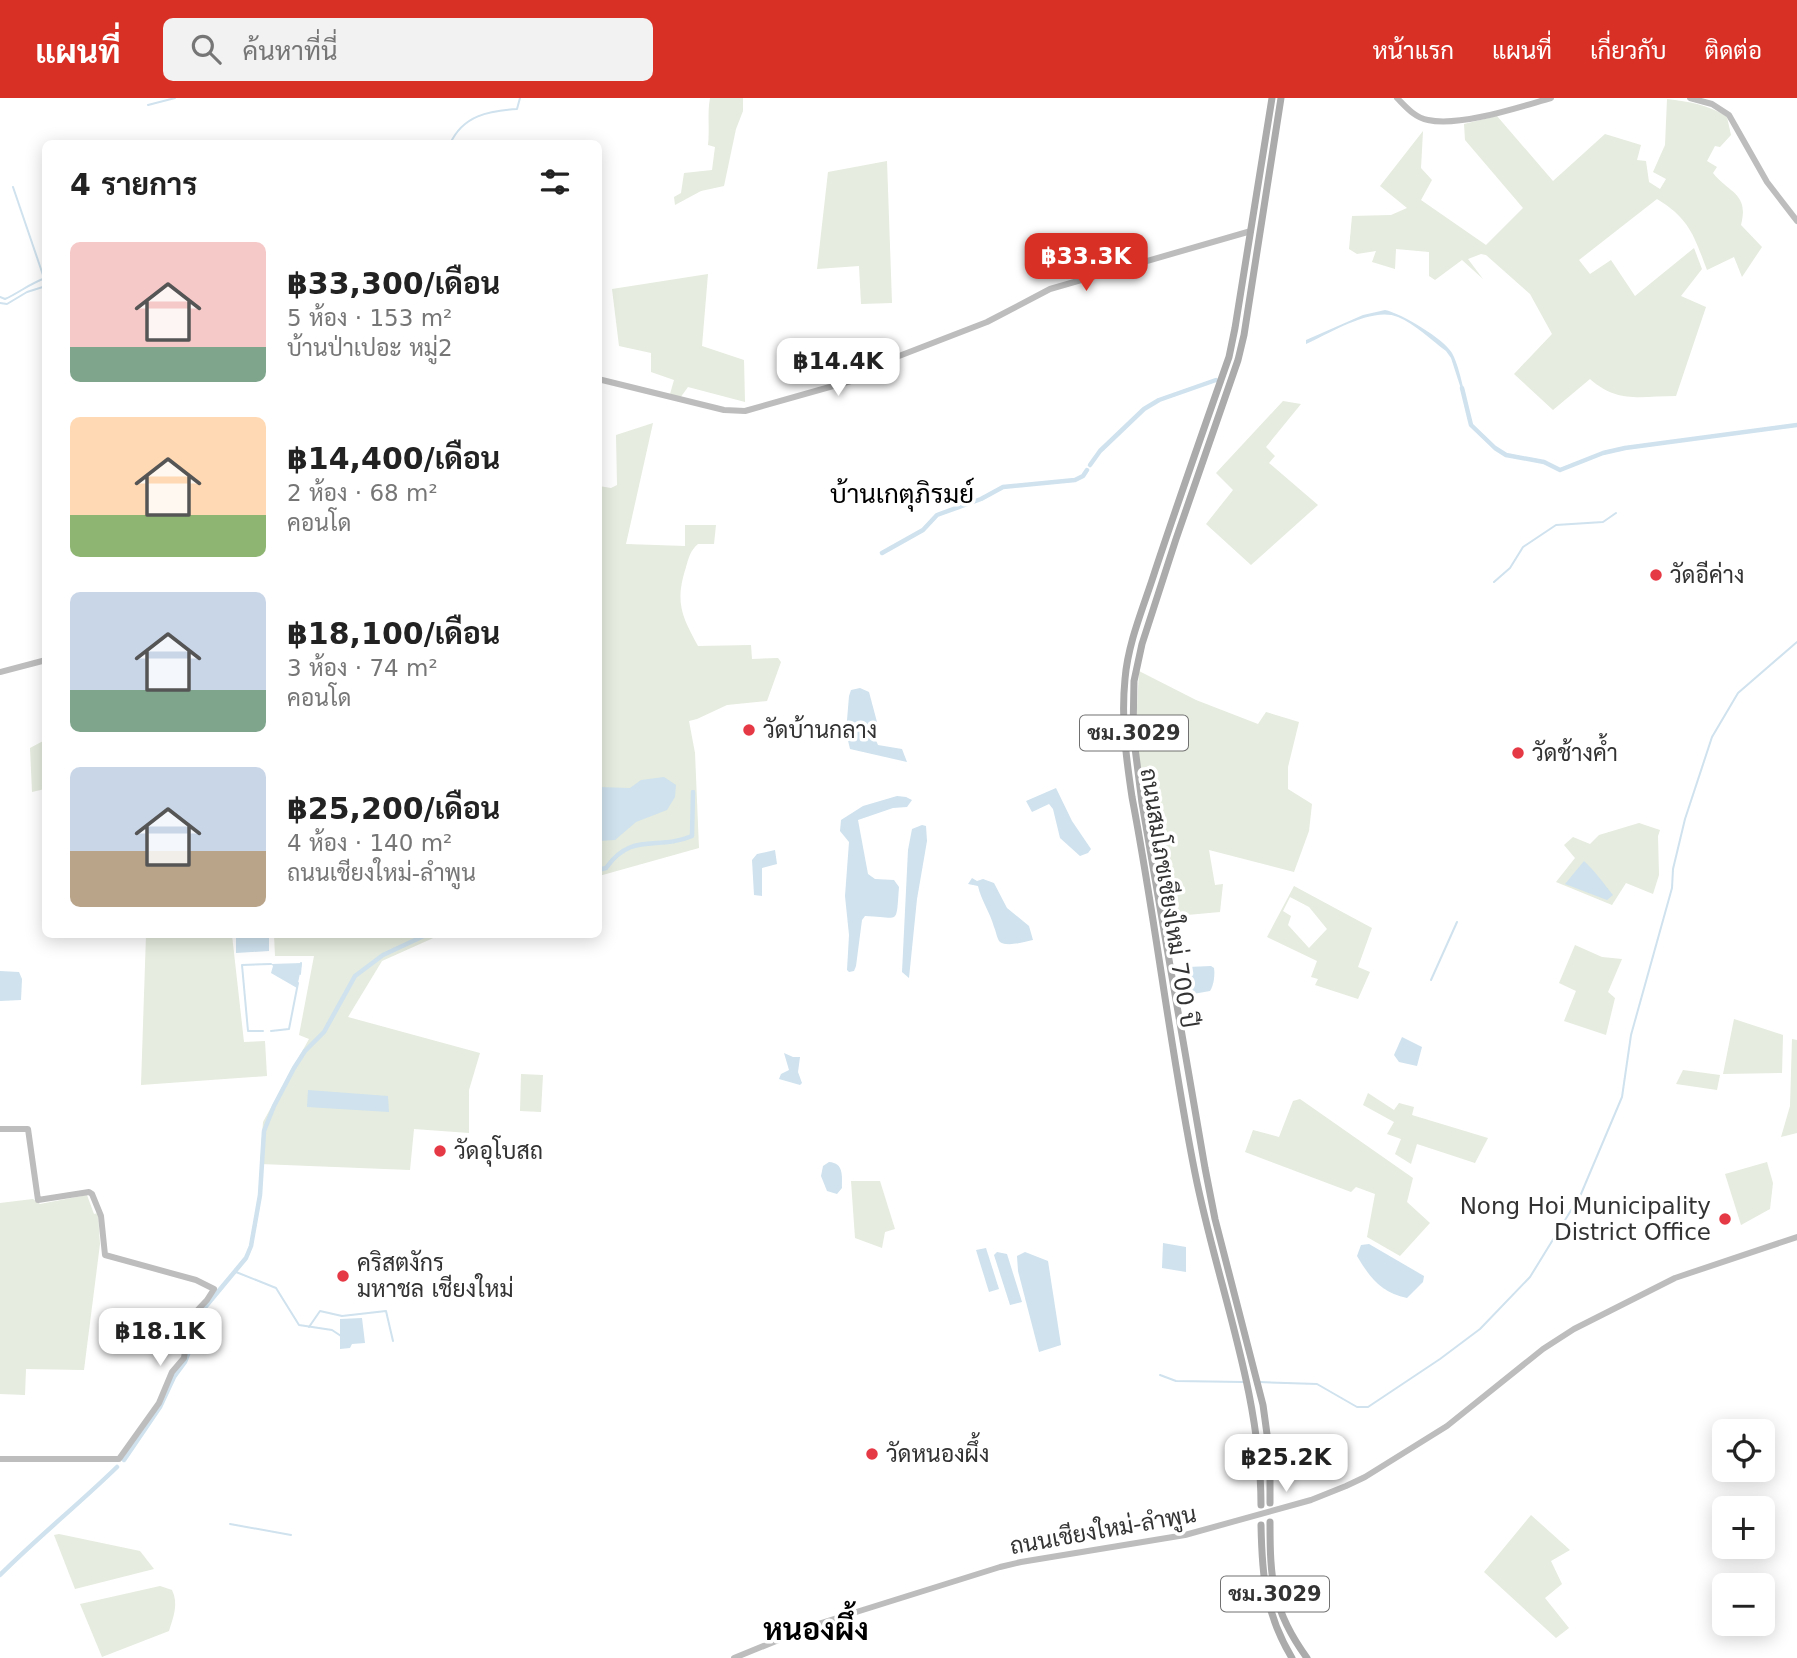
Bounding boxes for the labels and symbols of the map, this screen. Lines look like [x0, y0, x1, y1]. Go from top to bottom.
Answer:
pin: ฿33.3K [1029, 234, 1143, 293]
pin: ฿14.4K [781, 338, 895, 398]
district label: บ้านเกตุภิรมย์ [830, 477, 974, 512]
place label: วัดอีค่าง [1670, 560, 1744, 588]
marker: วัดอีค่าง [1648, 567, 1664, 583]
place label: วัดบ้านกลาง [763, 715, 877, 743]
road number: ชม.3029 [1080, 716, 1188, 750]
marker: วัดบ้านกลาง [741, 722, 757, 738]
place label: วัดช้างค้ำ [1532, 733, 1618, 766]
marker: วัดช้างค้ำ [1510, 745, 1526, 761]
street label: ถนนสมโภชเชียงใหม่ 700 ปี [1136, 766, 1205, 1030]
place label: วัดอุโบสถ [454, 1135, 543, 1167]
marker: วัดอุโบสถ [432, 1143, 448, 1159]
place label: Nong Hoi Municipality District Office [1460, 1193, 1711, 1245]
marker: Nong Hoi Municipality District Office [1717, 1211, 1733, 1227]
place label: คริสตงักร มหาชล เชียงใหม่ [357, 1249, 514, 1302]
marker: คริสตงักร มหาชล เชียงใหม่ [335, 1268, 351, 1284]
pin: ฿18.1K [103, 1308, 217, 1368]
place label: วัดหนองผึ้ง [886, 1432, 989, 1467]
pin: ฿25.2K [1229, 1434, 1343, 1494]
marker: วัดหนองผึ้ง [864, 1446, 880, 1462]
street label: ถนนเชียงใหม่-ลำพูน [1007, 1498, 1199, 1563]
road number: ชม.3029 [1221, 1576, 1329, 1612]
district label: หนองผึ้ง [763, 1600, 869, 1647]

